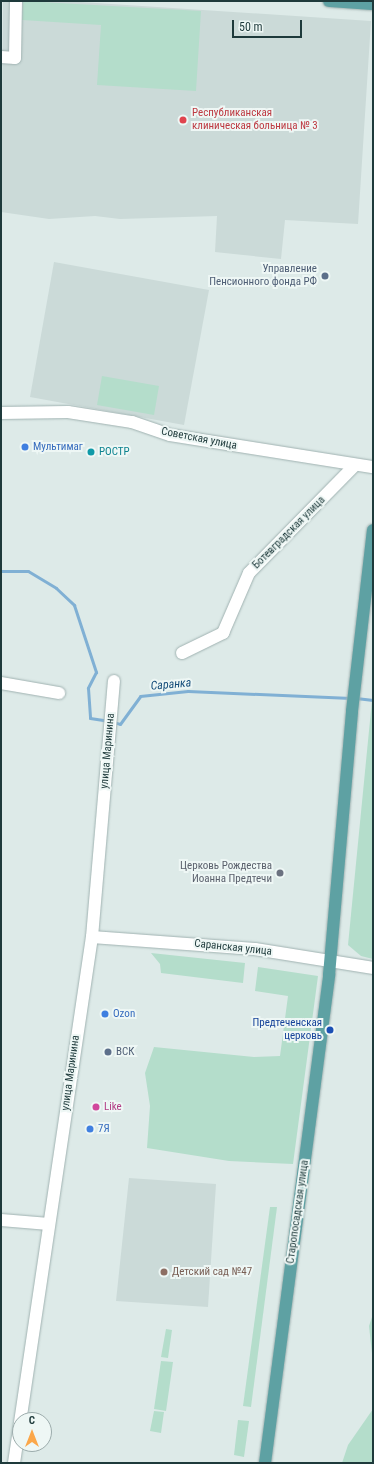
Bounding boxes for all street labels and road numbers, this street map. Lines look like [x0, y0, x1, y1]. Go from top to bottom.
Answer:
street label: Советская улица [160, 425, 238, 453]
street label: Ботевградская улица [250, 494, 328, 572]
street label: улица Маринина [98, 713, 118, 789]
street label: Саранская улица [194, 937, 272, 959]
street label: улица Маринина [59, 1035, 83, 1111]
street label: Старопосадская улица [284, 1159, 312, 1265]

